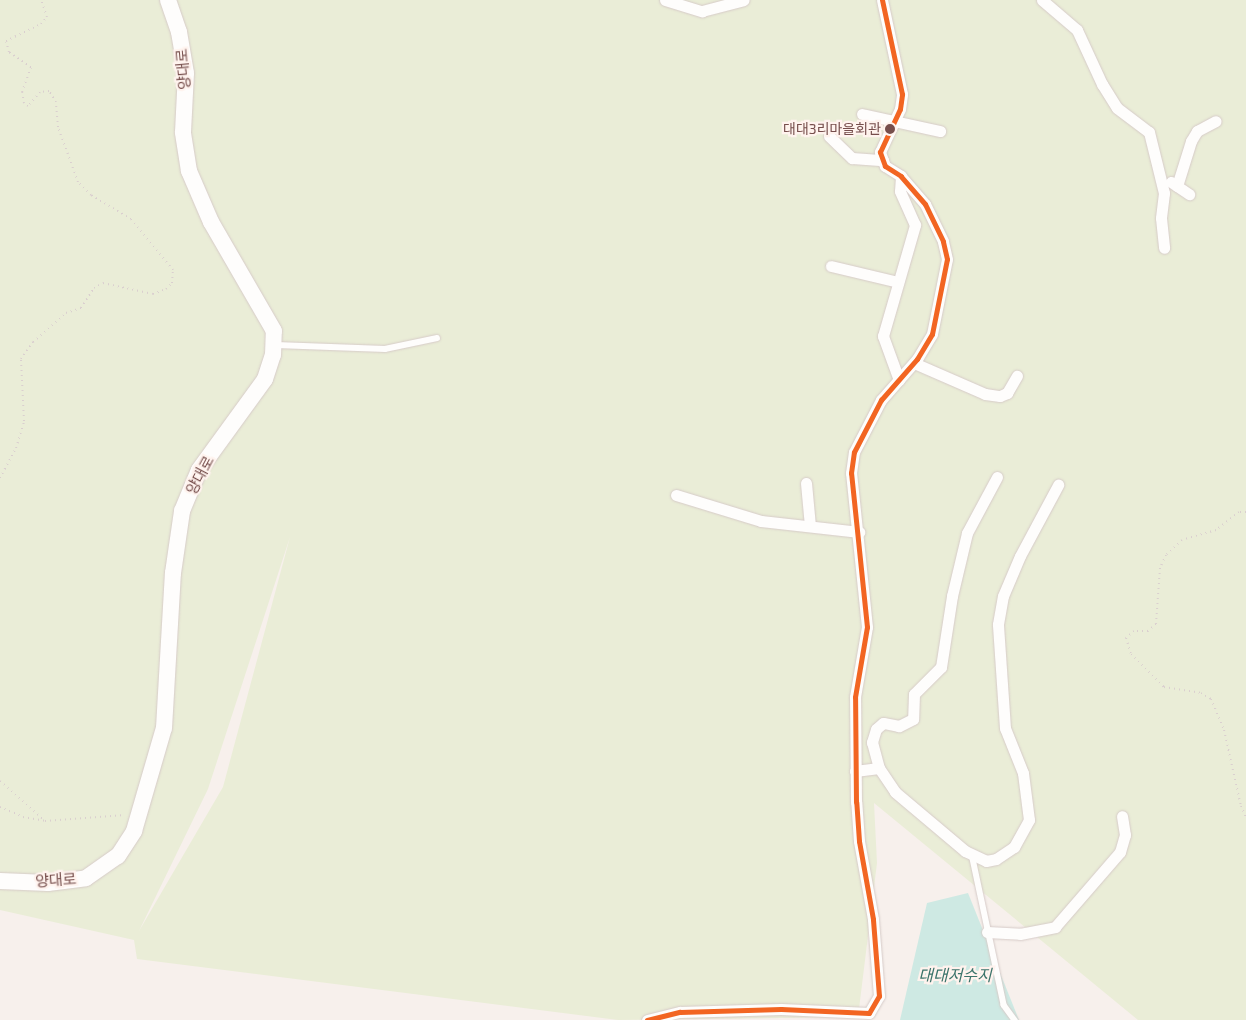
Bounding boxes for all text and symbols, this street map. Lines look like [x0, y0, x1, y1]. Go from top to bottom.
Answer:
street label: 양대로 [172, 48, 194, 90]
place label: 대대3리마을회관 [783, 121, 881, 137]
marker: 대대3리마을회관 [885, 124, 895, 134]
street label: 양대로 [182, 452, 218, 498]
street label: 양대로 [35, 870, 77, 890]
water label: 대대저수지 [918, 965, 992, 985]

